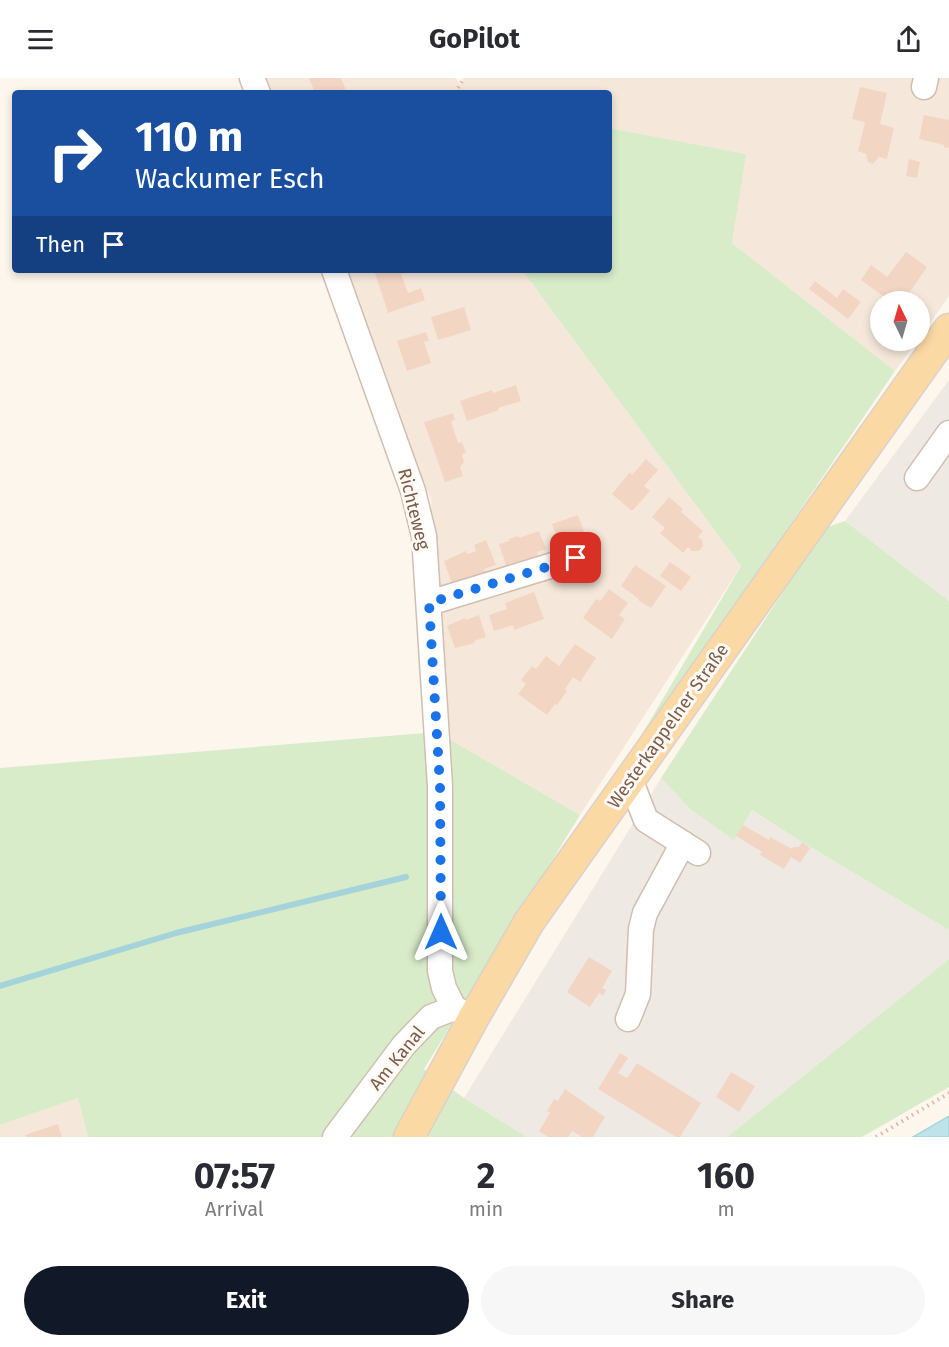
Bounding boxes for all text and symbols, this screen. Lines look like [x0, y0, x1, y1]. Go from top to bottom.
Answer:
icon: menu [24, 23, 57, 56]
text: GoPilot [429, 23, 520, 55]
icon: share [892, 23, 925, 56]
text: 110 m [135, 112, 243, 162]
icon: right [36, 114, 114, 192]
text: Wackumer Esch [135, 163, 325, 195]
icon: arrive [97, 228, 130, 261]
text: Then [36, 231, 85, 258]
north arrow [870, 291, 930, 351]
map controls [870, 291, 930, 351]
street label: Richteweg [393, 466, 435, 553]
pin [550, 532, 601, 583]
icon: arrive [559, 541, 592, 574]
street label: Westerkappelner Straße [603, 639, 733, 813]
position arrow [409, 900, 473, 964]
street label: Am Kanal [364, 1021, 430, 1095]
text: 07:57 [194, 1154, 275, 1198]
text: 2 [477, 1154, 495, 1198]
text: 160 [697, 1154, 755, 1198]
text: Arrival [205, 1197, 264, 1221]
text: min [469, 1197, 503, 1221]
text: m [718, 1197, 735, 1221]
button: Exit [24, 1266, 469, 1335]
button: Share [481, 1266, 925, 1335]

